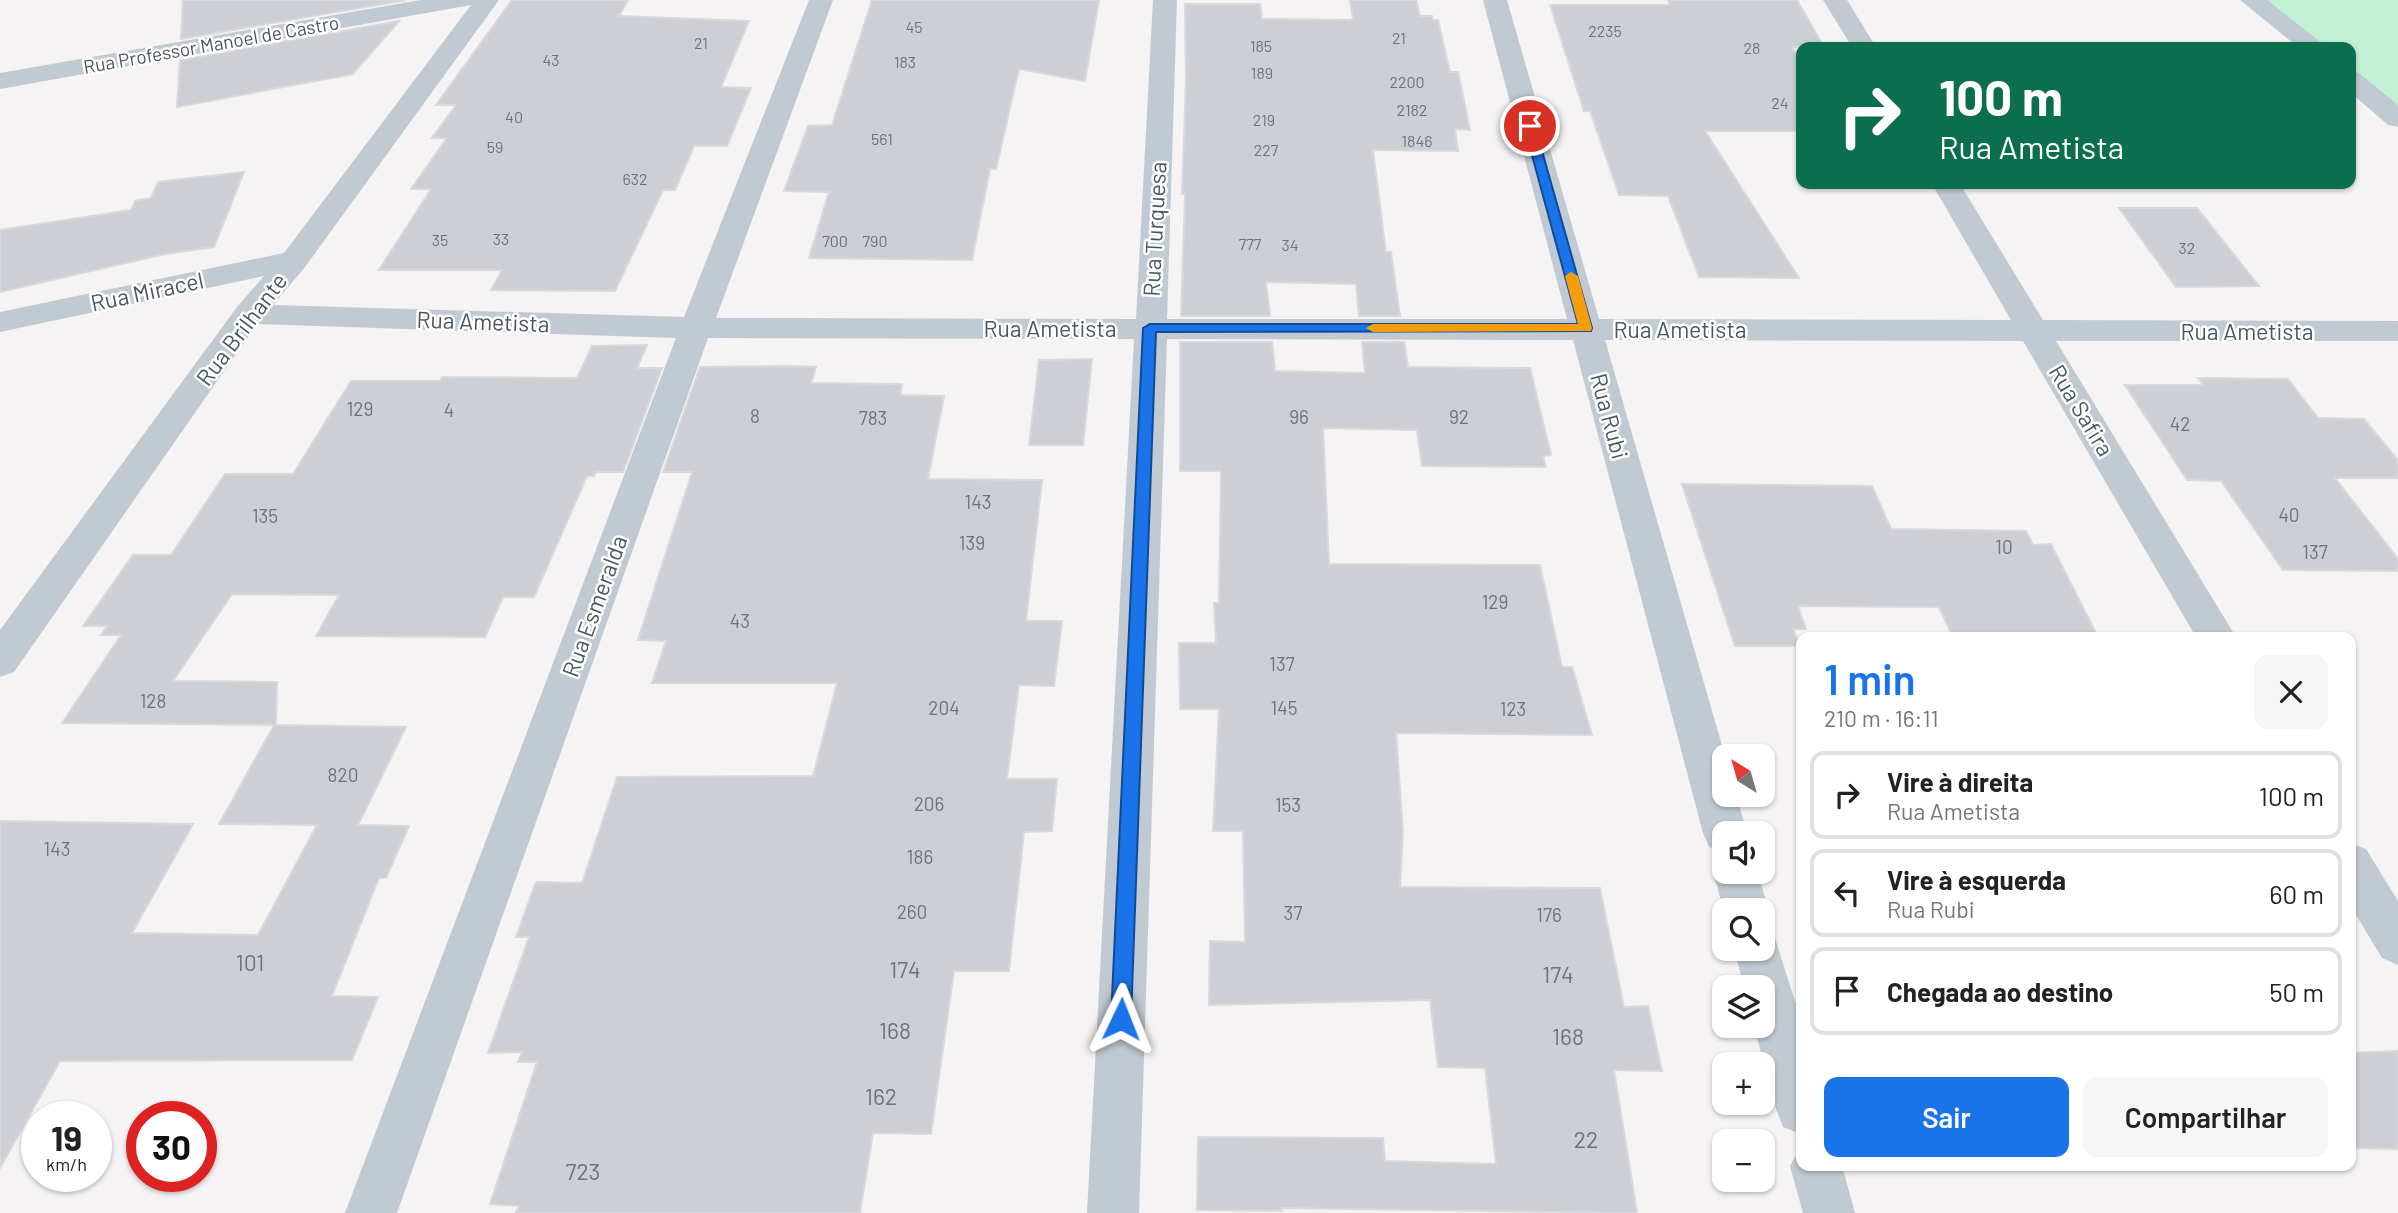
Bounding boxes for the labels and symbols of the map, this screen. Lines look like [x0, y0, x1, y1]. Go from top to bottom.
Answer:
street label: Rua Professor Manoel de Castro [81, 10, 341, 78]
house number: 45 [905, 17, 923, 36]
house number: 2235 [1588, 21, 1622, 40]
house number: 21 [1392, 28, 1406, 47]
house number: 21 [694, 33, 708, 52]
house number: 185 [1250, 36, 1272, 55]
house number: 28 [1744, 38, 1760, 57]
house number: 43 [542, 50, 560, 69]
house number: 183 [894, 52, 916, 71]
house number: 189 [1251, 63, 1273, 82]
house number: 2200 [1389, 72, 1425, 91]
house number: 24 [1771, 93, 1789, 112]
pin [1500, 96, 1560, 156]
house number: 2182 [1397, 100, 1427, 119]
house number: 40 [505, 107, 523, 126]
house number: 219 [1253, 110, 1275, 129]
house number: 561 [871, 129, 893, 148]
house number: 1846 [1402, 131, 1433, 150]
house number: 59 [487, 137, 503, 156]
house number: 227 [1254, 140, 1279, 159]
street label: Rua Turquesa [1136, 161, 1172, 297]
house number: 632 [622, 169, 648, 188]
house number: 33 [493, 229, 509, 248]
house number: 35 [432, 230, 448, 249]
house number: 700 [822, 231, 848, 250]
house number: 790 [863, 231, 887, 250]
house number: 777 [1239, 234, 1262, 253]
house number: 34 [1281, 235, 1299, 254]
house number: 32 [2179, 238, 2195, 257]
street label: Rua Miracel [88, 265, 206, 317]
street label: Rua Brilhante [190, 267, 292, 391]
street label: Rua Ametista [416, 305, 550, 337]
street label: Rua Ametista [983, 314, 1117, 342]
street label: Rua Ametista [1613, 315, 1747, 343]
street label: Rua Ametista [2180, 317, 2314, 345]
street label: Rua Safira [2044, 359, 2120, 461]
street label: Rua Rubi [1585, 370, 1635, 462]
house number: 129 [347, 397, 373, 420]
house number: 4 [444, 398, 454, 421]
house number: 8 [750, 404, 760, 427]
house number: 96 [1289, 405, 1309, 428]
house number: 92 [1449, 405, 1469, 428]
house number: 783 [859, 406, 887, 429]
house number: 42 [2170, 412, 2190, 435]
house number: 143 [965, 490, 991, 513]
house number: 40 [2278, 503, 2300, 526]
house number: 135 [252, 504, 278, 527]
street label: Rua Esmeralda [555, 531, 633, 681]
house number: 139 [959, 531, 985, 554]
house number: 10 [1995, 535, 2013, 558]
house number: 137 [2302, 540, 2328, 563]
house number: 129 [1482, 590, 1508, 613]
house number: 43 [730, 609, 750, 632]
house number: 137 [1269, 652, 1295, 675]
house number: 128 [140, 689, 166, 712]
house number: 204 [928, 696, 960, 719]
house number: 145 [1271, 696, 1297, 719]
house number: 123 [1500, 697, 1526, 720]
north arrow [1712, 744, 1774, 807]
house number: 820 [328, 763, 358, 786]
house number: 206 [914, 792, 944, 815]
house number: 153 [1275, 793, 1301, 816]
house number: 143 [44, 837, 70, 860]
house number: 186 [907, 845, 933, 868]
house number: 260 [897, 900, 927, 923]
house number: 37 [1284, 901, 1302, 924]
house number: 176 [1536, 903, 1562, 926]
house number: 101 [236, 948, 264, 976]
house number: 174 [889, 955, 921, 983]
house number: 174 [1542, 960, 1574, 988]
position arrow [1084, 982, 1158, 1056]
house number: 168 [879, 1016, 911, 1044]
house number: 168 [1552, 1022, 1584, 1050]
house number: 162 [865, 1082, 897, 1110]
speed limit sign: 30 [126, 1101, 217, 1192]
house number: 22 [1574, 1125, 1598, 1153]
house number: 723 [566, 1157, 600, 1185]

